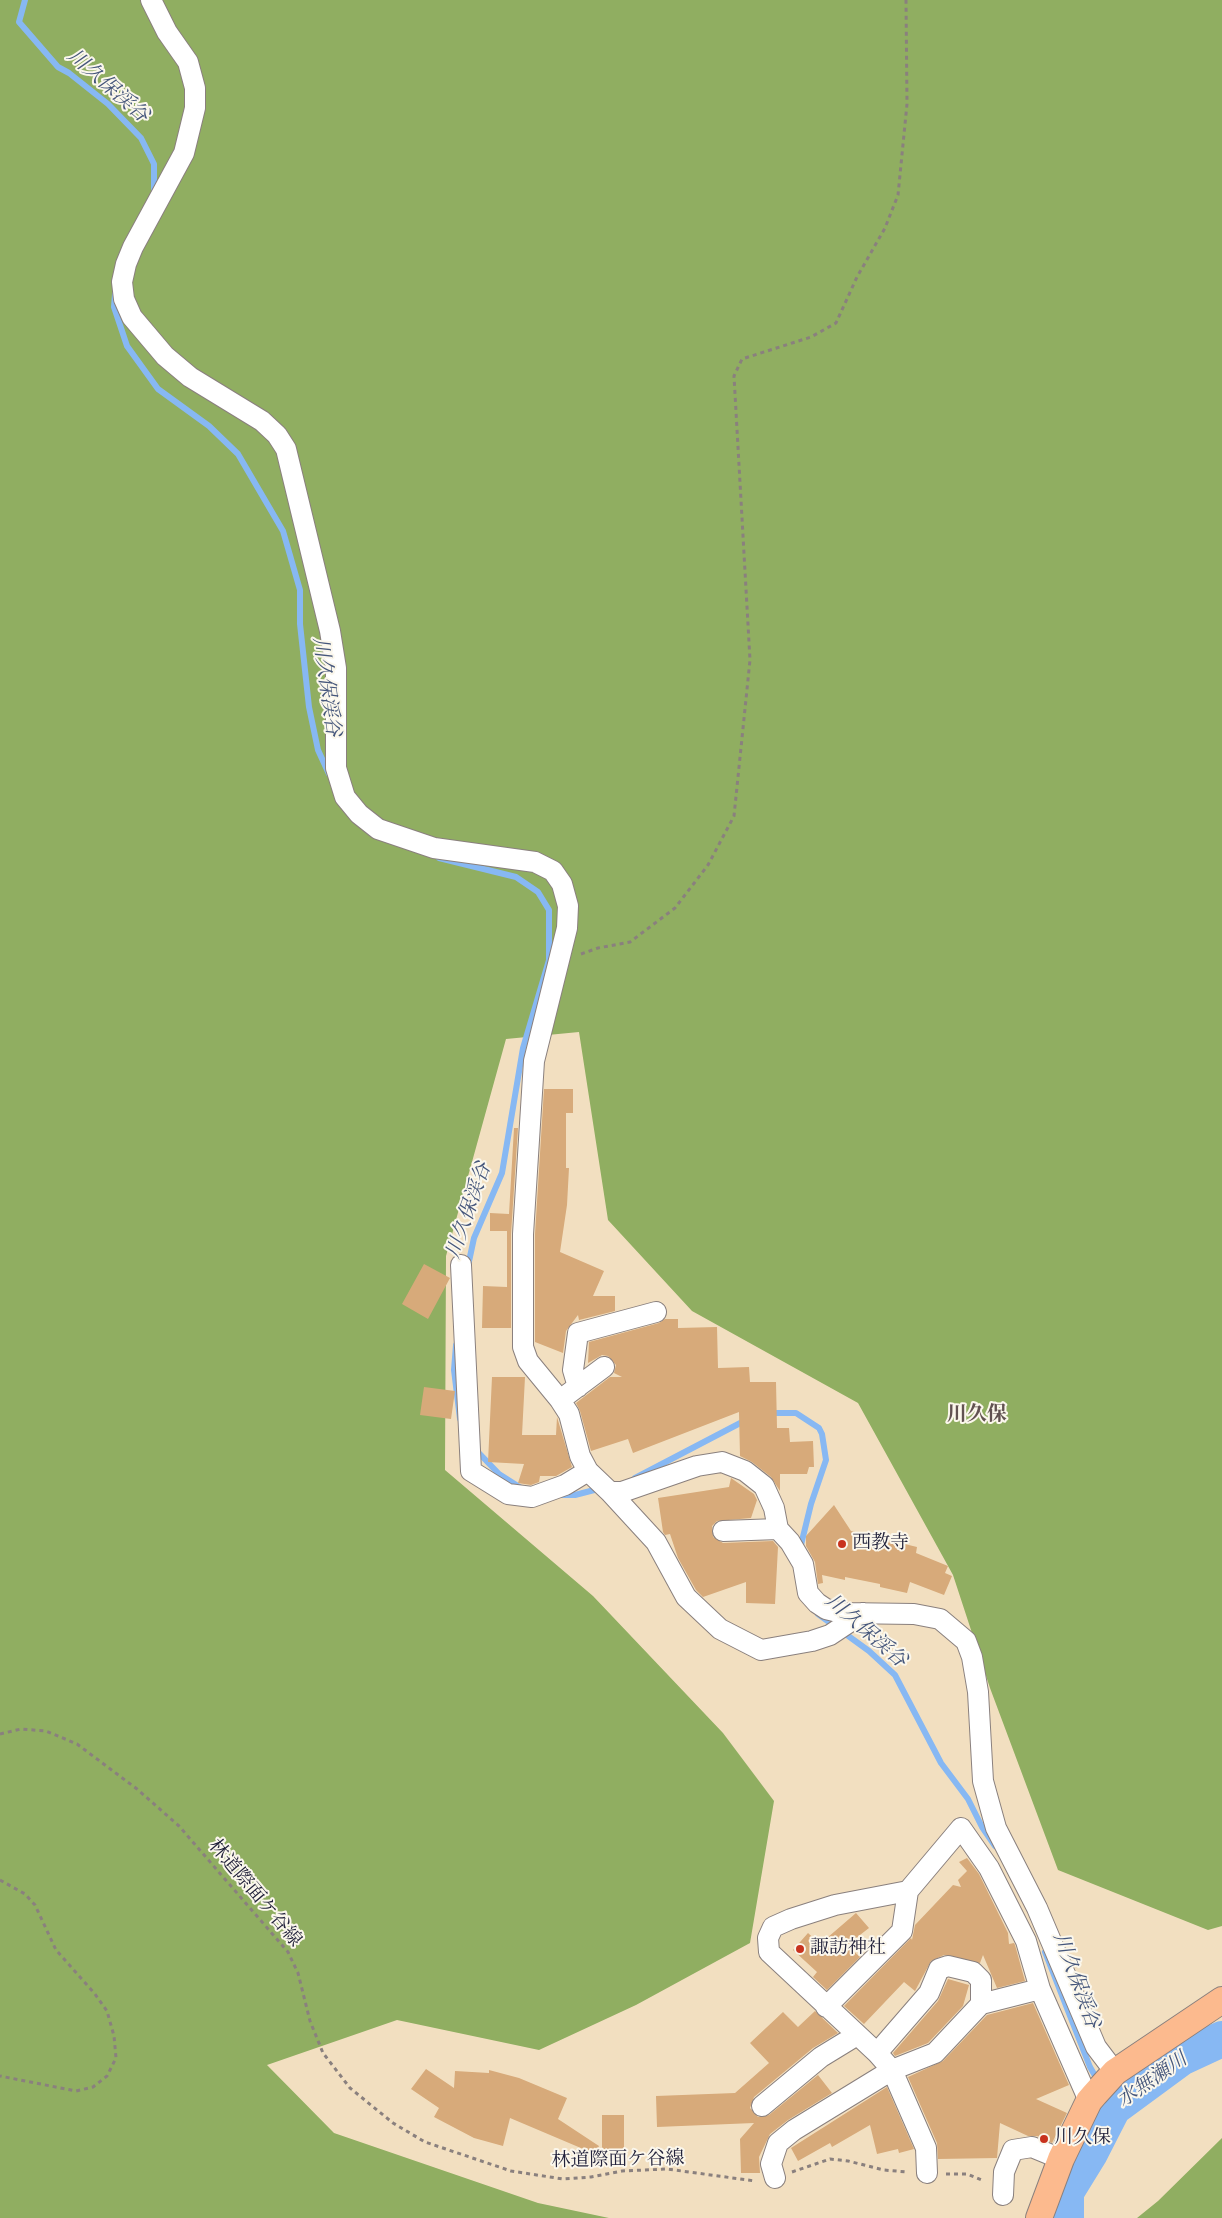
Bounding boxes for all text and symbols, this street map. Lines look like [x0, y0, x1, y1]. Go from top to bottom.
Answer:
water label: 川久保渓谷 [61, 45, 153, 129]
water label: 川久保渓谷 [306, 636, 344, 738]
water label: 川久保渓谷 [442, 1160, 498, 1262]
district label: 川久保 [947, 1404, 1007, 1428]
place label: 西教寺 [852, 1533, 909, 1555]
marker: 西教寺 [836, 1538, 848, 1550]
water label: 川久保渓谷 [819, 1590, 911, 1674]
street label: 林道際面ケ谷線 [203, 1836, 305, 1952]
water label: 川久保渓谷 [1047, 1930, 1103, 2032]
place label: 諏訪神社 [810, 1938, 886, 1960]
marker: 諏訪神社 [794, 1943, 806, 1955]
water label: 水無瀬川 [1113, 2048, 1193, 2114]
place label: 川久保 [1054, 2128, 1111, 2150]
marker: 川久保 [1038, 2133, 1050, 2145]
street label: 林道際面ケ谷線 [551, 2148, 685, 2174]

